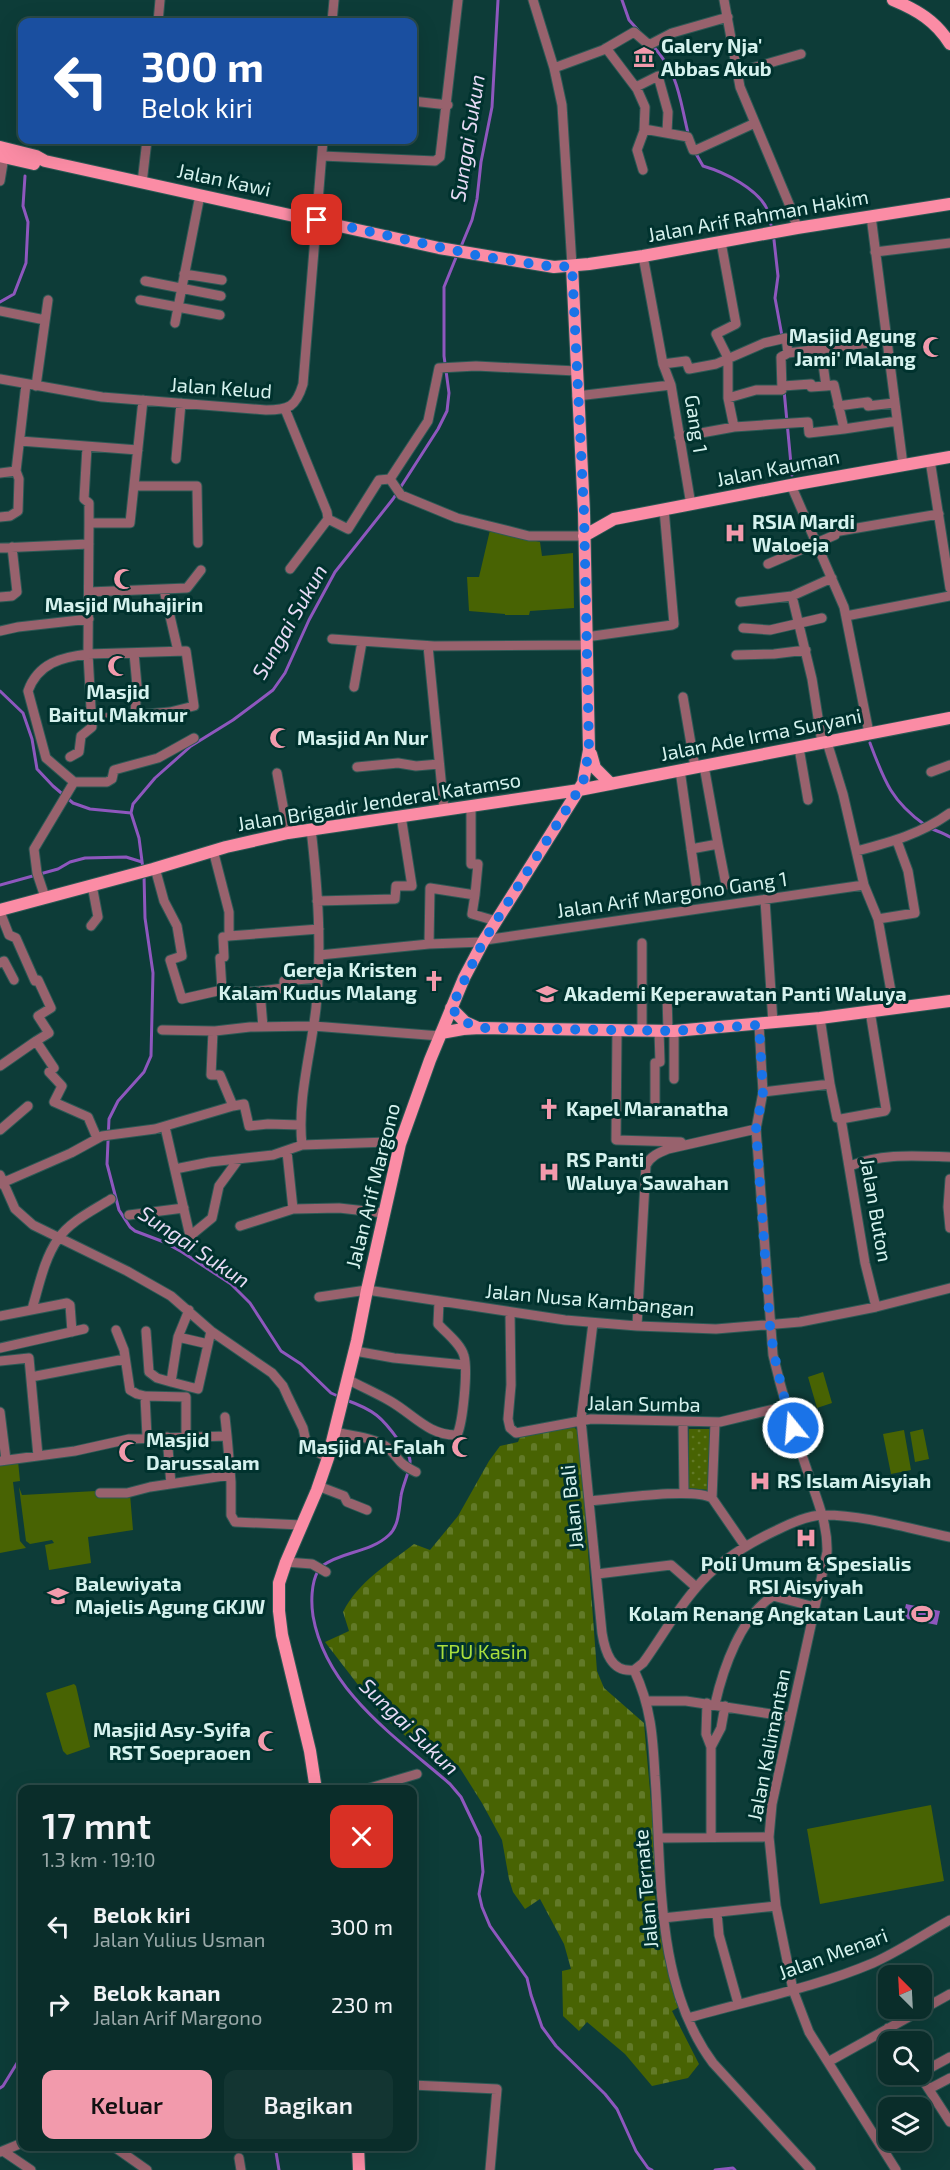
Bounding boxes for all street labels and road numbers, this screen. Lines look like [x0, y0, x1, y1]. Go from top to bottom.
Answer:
street label: Jalan Kawi [175, 157, 273, 201]
street label: Jalan Arif Rahman Hakim [645, 184, 870, 246]
street label: Jalan Kelud [169, 371, 273, 403]
street label: Gang 1 [681, 393, 713, 455]
street label: Jalan Kauman [714, 443, 842, 491]
street label: Jalan Ade Irma Suryani [658, 703, 863, 765]
street label: Jalan Brigadir Jenderal Katamso [235, 767, 522, 835]
street label: Jalan Arif Margono Gang 1 [555, 866, 789, 922]
street label: Jalan Arif Margono [340, 1101, 404, 1271]
street label: Jalan Buton [856, 1156, 898, 1264]
street label: Jalan Nusa Kambangan [485, 1278, 696, 1320]
street label: Jalan Sumba [587, 1390, 701, 1416]
street label: Jalan Bali [555, 1464, 587, 1551]
street label: Jalan Kalimantan [741, 1667, 795, 1823]
street label: Jalan Ternate [628, 1829, 662, 1950]
street label: Jalan Menari [775, 1922, 891, 1984]

